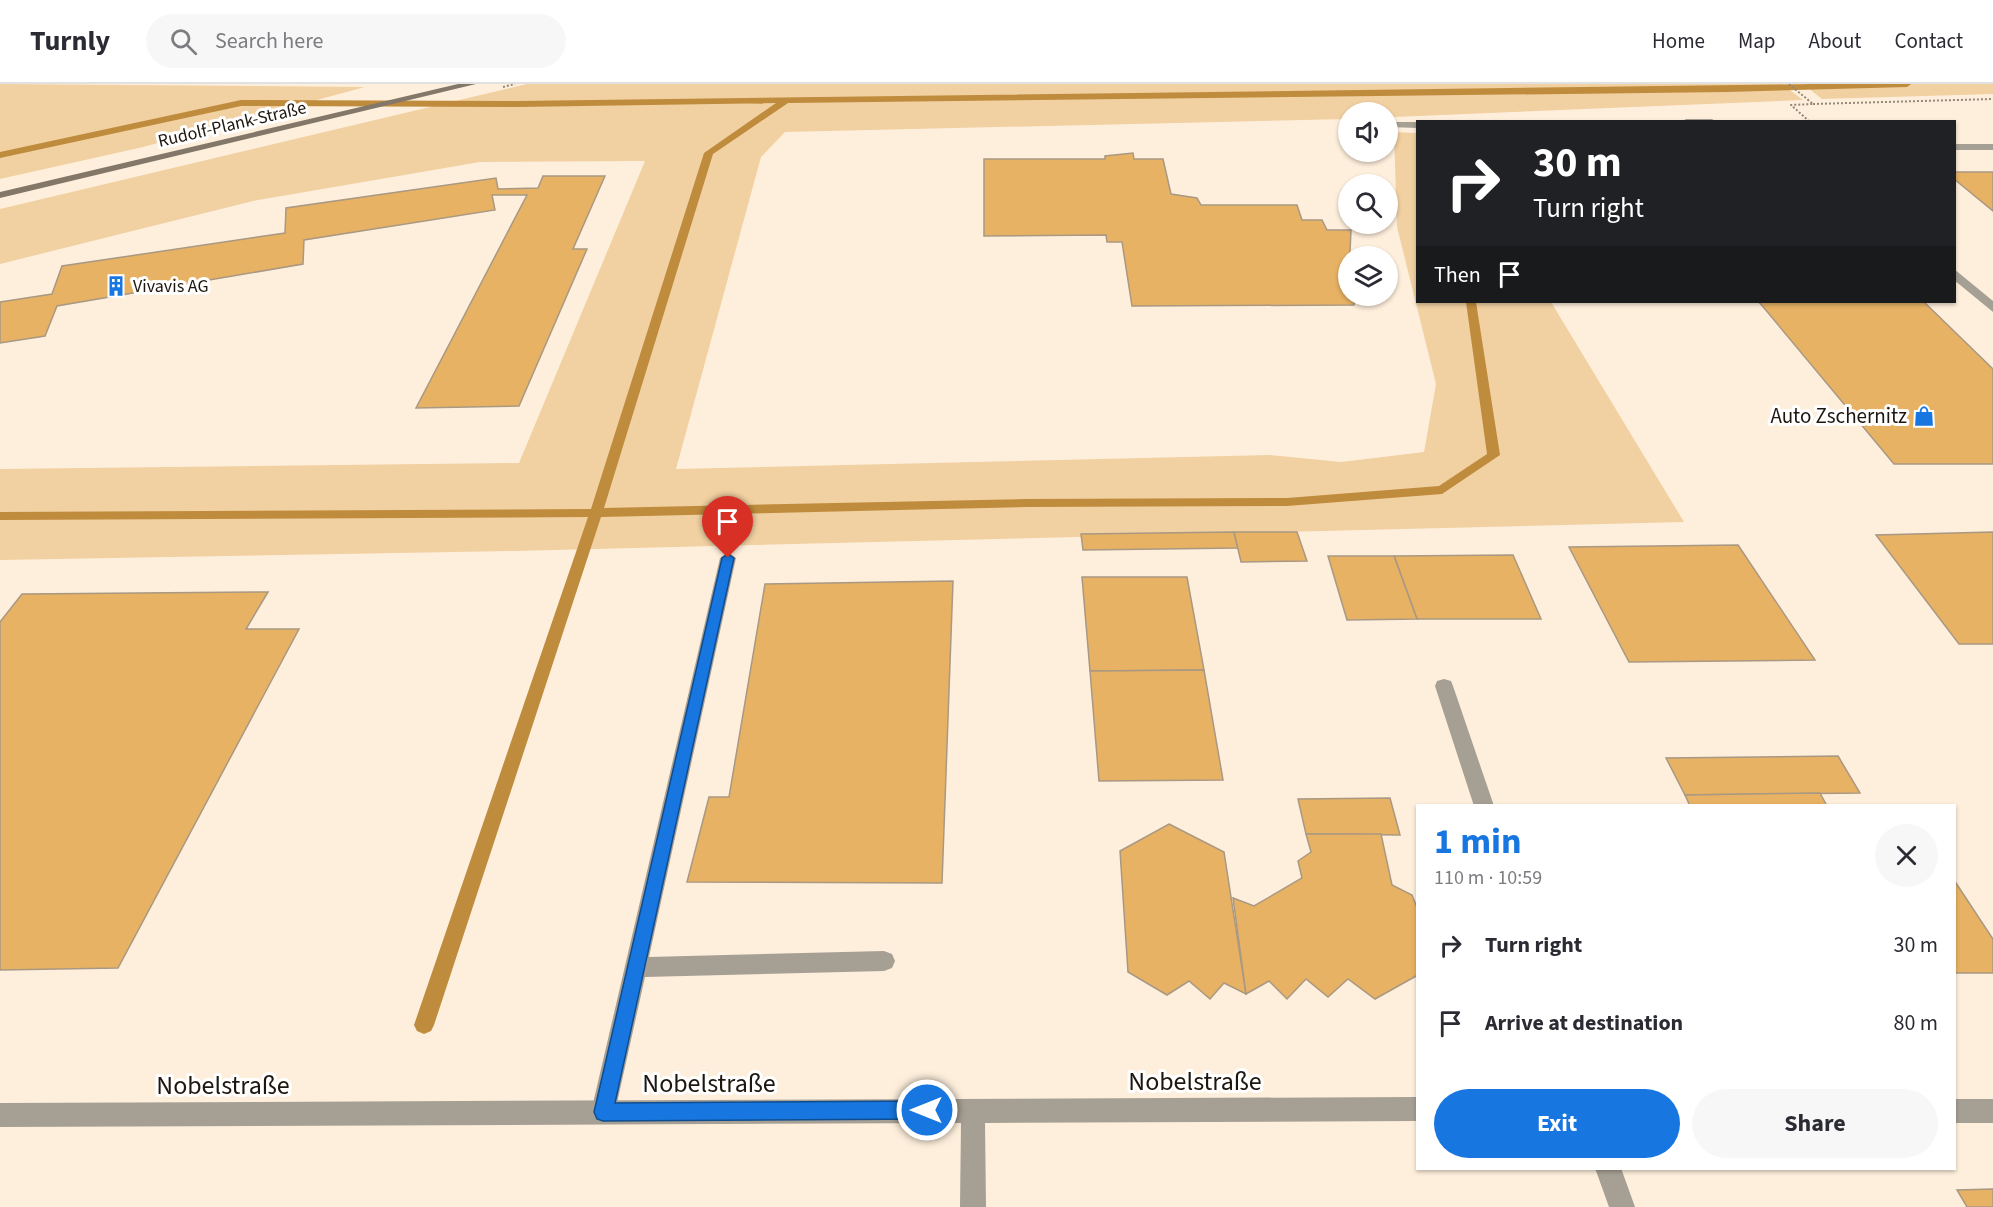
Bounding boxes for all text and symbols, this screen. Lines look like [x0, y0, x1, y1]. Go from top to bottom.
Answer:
search box [146, 14, 566, 68]
text: Turnly [30, 21, 110, 61]
icon: search [167, 25, 200, 58]
text: Search here [215, 25, 324, 57]
text: Home [1652, 26, 1705, 56]
text: Map [1738, 26, 1776, 56]
text: About [1809, 26, 1861, 56]
text: Contact [1894, 26, 1963, 56]
street label: Rudolf-Plank-Straße [155, 95, 309, 154]
map controls [1338, 102, 1398, 306]
button: sound [1338, 102, 1398, 162]
text: 30 m [1533, 133, 1622, 193]
icon: right [1434, 144, 1512, 222]
button: search [1338, 174, 1398, 234]
text: Turn right [1533, 189, 1644, 228]
button: layers [1338, 246, 1398, 306]
icon: arrive [1493, 258, 1526, 291]
text: Then [1434, 259, 1481, 291]
building icon: Vivavis AG [104, 274, 128, 298]
place label: Vivavis AG [133, 274, 209, 299]
place label: Auto Zschernitz [1770, 401, 1907, 431]
shop icon: Auto Zschernitz [1912, 404, 1936, 428]
pin [702, 496, 753, 558]
icon: arrive [711, 505, 744, 538]
text: 1 min [1434, 816, 1522, 867]
button: close [1875, 824, 1938, 887]
text: 110 m · 10:59 [1434, 864, 1542, 892]
icon: right [1434, 929, 1467, 962]
text: Turn right [1485, 929, 1582, 961]
text: 30 m [1893, 929, 1938, 961]
icon: arrive [1434, 1007, 1467, 1040]
text: Arrive at destination [1485, 1007, 1683, 1039]
text: 80 m [1893, 1007, 1938, 1039]
street label: Nobelstraße [1128, 1063, 1262, 1100]
street label: Nobelstraße [642, 1065, 776, 1102]
street label: Nobelstraße [156, 1067, 290, 1104]
position arrow [895, 1078, 959, 1142]
button: Exit [1434, 1089, 1680, 1158]
button: Share [1692, 1089, 1938, 1158]

